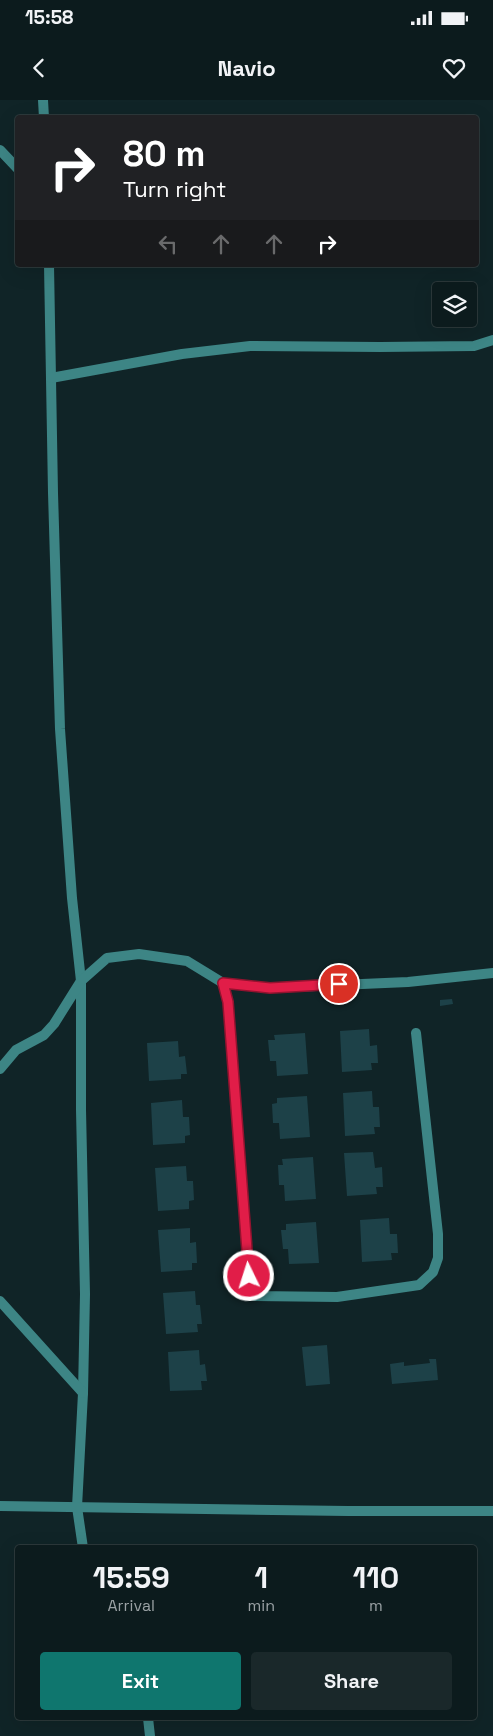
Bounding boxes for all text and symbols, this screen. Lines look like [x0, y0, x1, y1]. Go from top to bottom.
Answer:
text: 15:58 [25, 5, 73, 30]
icon: back [25, 54, 53, 82]
text: Navio [217, 54, 276, 82]
icon: heart [440, 54, 468, 82]
text: 80 m [123, 132, 205, 176]
icon: right [40, 135, 105, 200]
text: Turn right [123, 175, 226, 203]
icon: left [154, 230, 182, 258]
icon: ahead [207, 230, 235, 258]
icon: ahead [260, 230, 288, 258]
icon: right [313, 230, 341, 258]
map controls [432, 282, 477, 327]
button: layers [432, 282, 477, 327]
pin [318, 963, 360, 1005]
icon: arrive [325, 970, 353, 998]
position arrow [222, 1249, 274, 1301]
text: 15:59 [93, 1558, 170, 1597]
text: 1 [254, 1558, 268, 1597]
text: 110 [353, 1558, 399, 1597]
text: Arrival [107, 1595, 155, 1616]
text: min [247, 1595, 275, 1616]
text: m [369, 1595, 383, 1616]
button: Exit [40, 1652, 241, 1710]
button: Share [251, 1652, 452, 1710]

